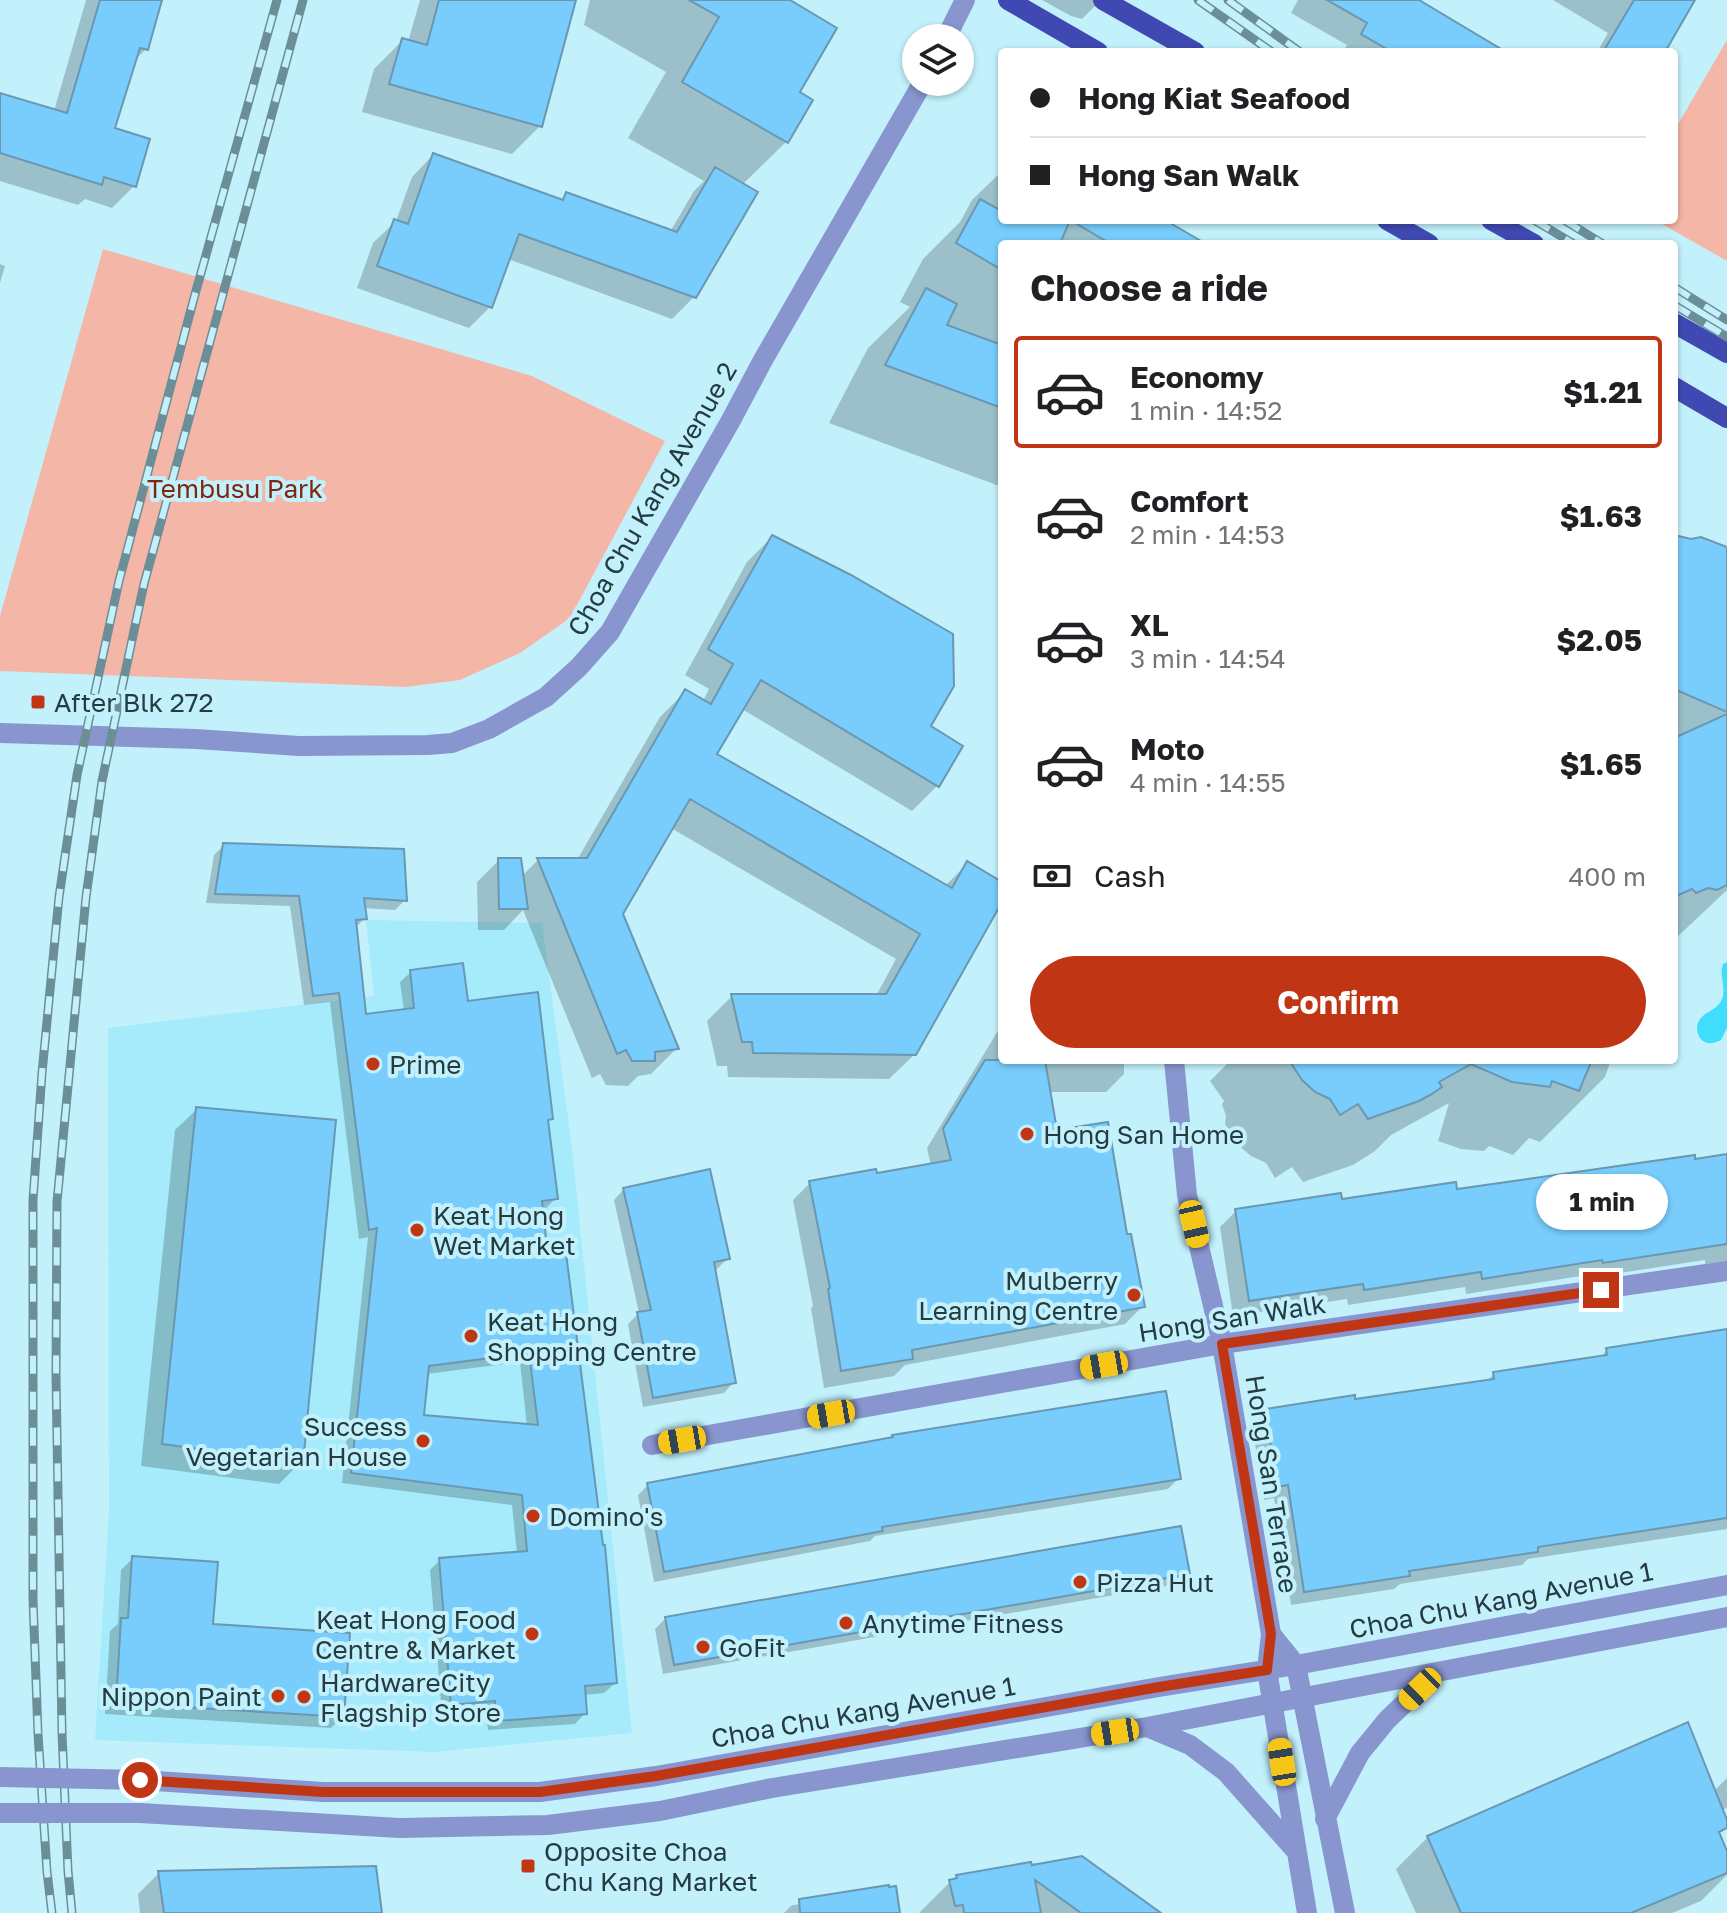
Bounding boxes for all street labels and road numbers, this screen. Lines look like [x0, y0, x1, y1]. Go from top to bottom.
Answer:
street label: Choa Chu Kang Avenue 2 [561, 357, 743, 641]
street label: Hong San Walk [1136, 1288, 1328, 1348]
street label: Hong San Terrace [1239, 1373, 1305, 1595]
street label: Choa Chu Kang Avenue 1 [1347, 1555, 1655, 1645]
street label: Choa Chu Kang Avenue 1 [709, 1670, 1017, 1754]

